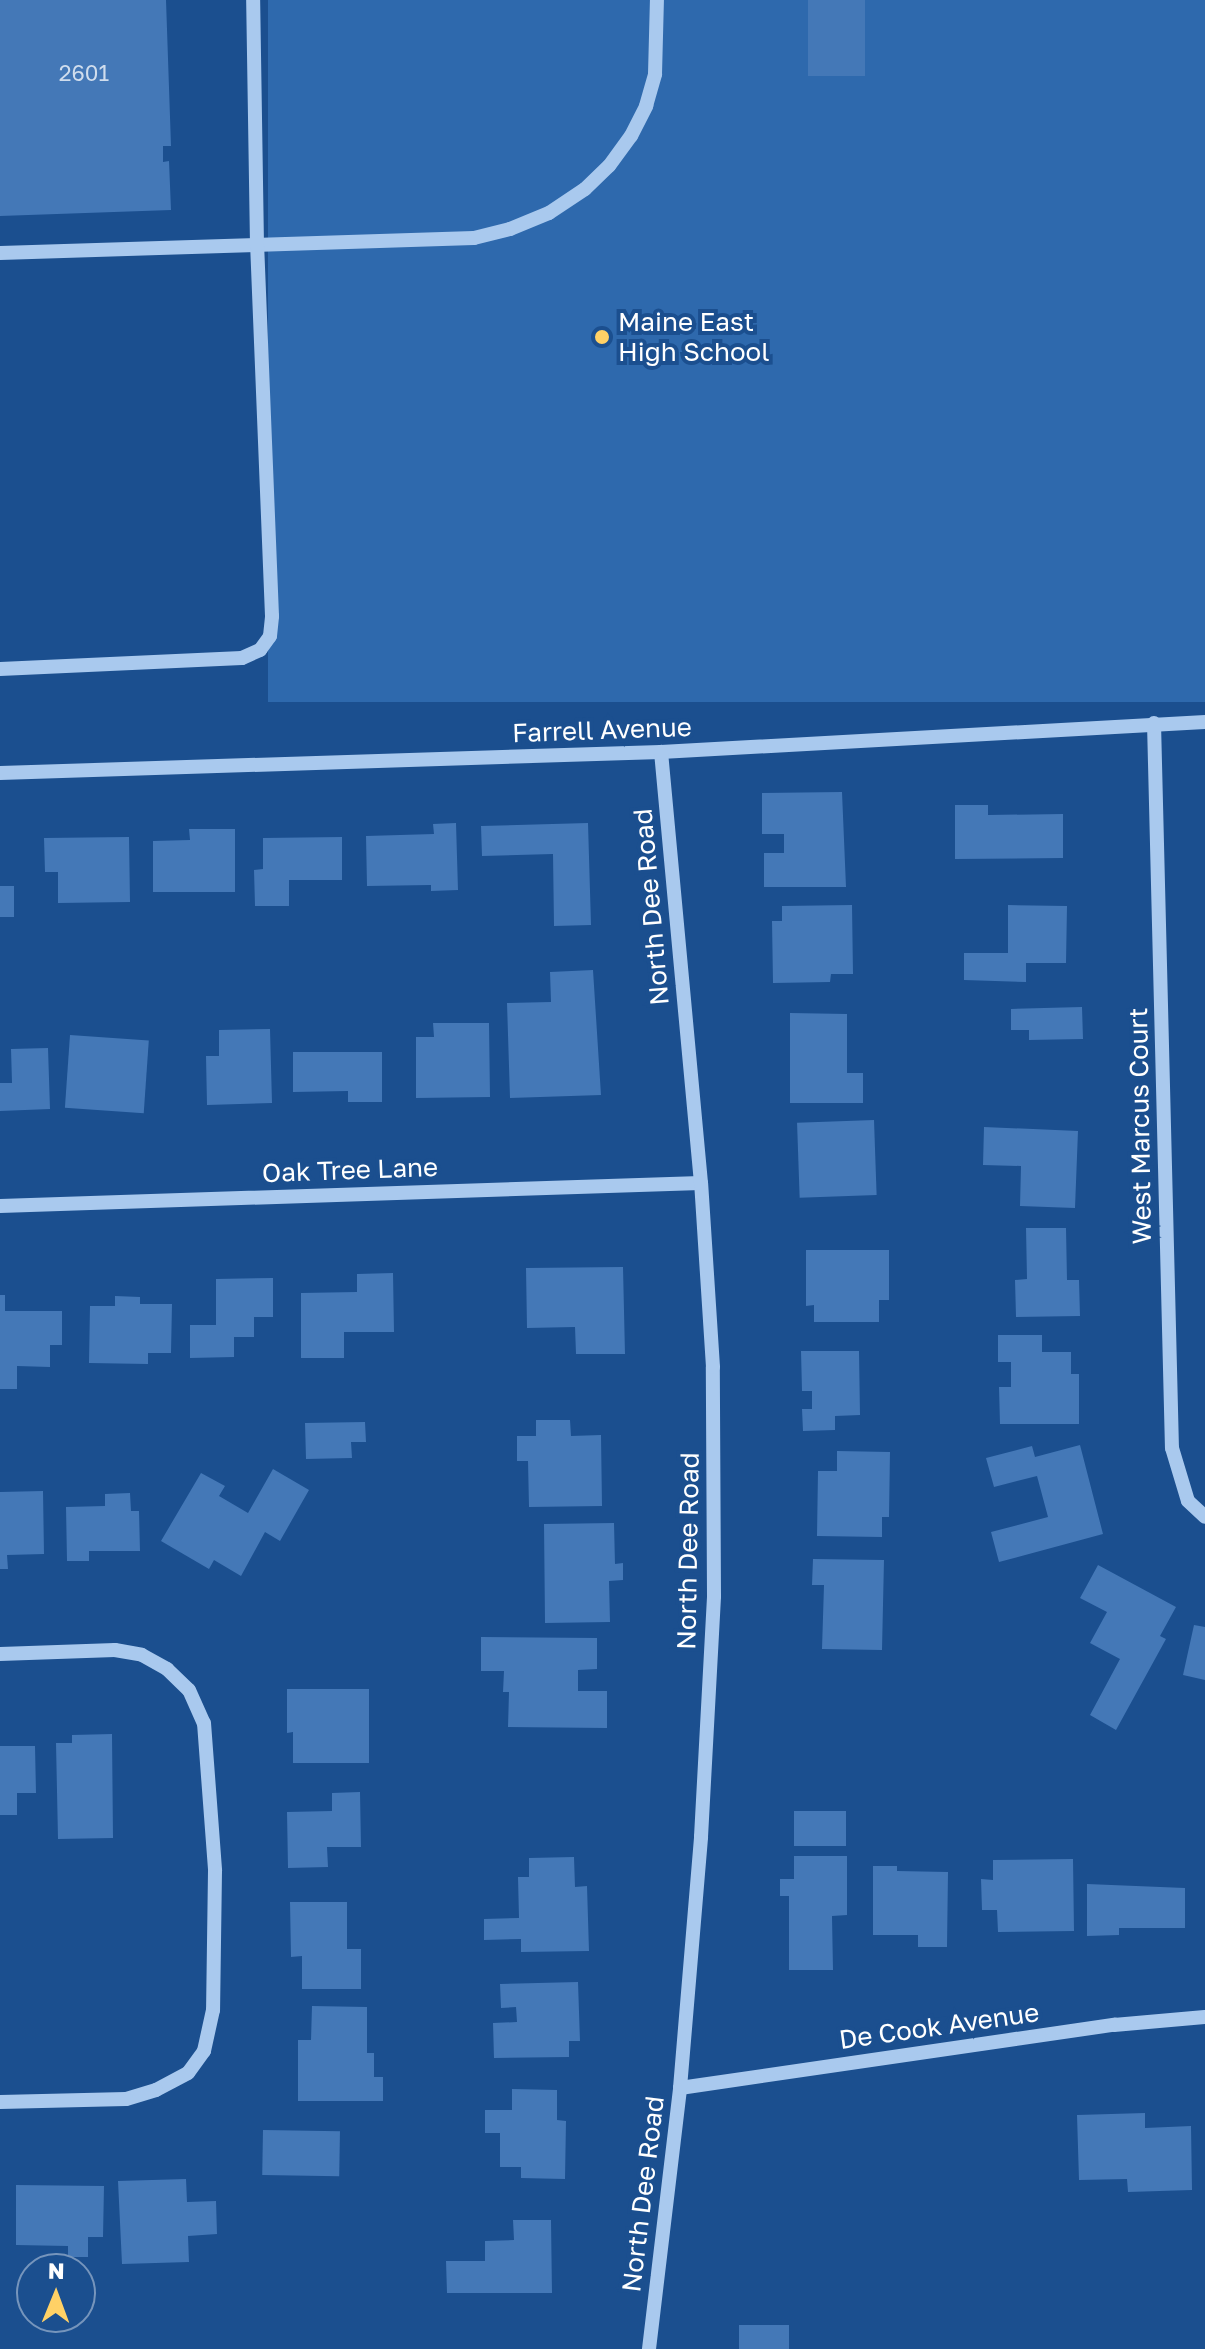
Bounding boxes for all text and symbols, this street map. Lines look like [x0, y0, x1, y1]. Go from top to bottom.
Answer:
house number: 2601 [59, 60, 109, 86]
place label: Maine East High School [618, 306, 770, 368]
marker: Maine East High School [593, 328, 611, 346]
street label: Farrell Avenue [512, 711, 692, 749]
street label: North Dee Road [627, 807, 675, 1007]
street label: West Marcus Court [1122, 1007, 1158, 1245]
street label: Oak Tree Lane [261, 1151, 439, 1189]
street label: North Dee Road [671, 1452, 705, 1650]
street label: De Cook Avenue [837, 1997, 1041, 2055]
street label: North Dee Road [615, 2094, 671, 2294]
north arrow [16, 2253, 96, 2333]
text: N [48, 2257, 65, 2284]

